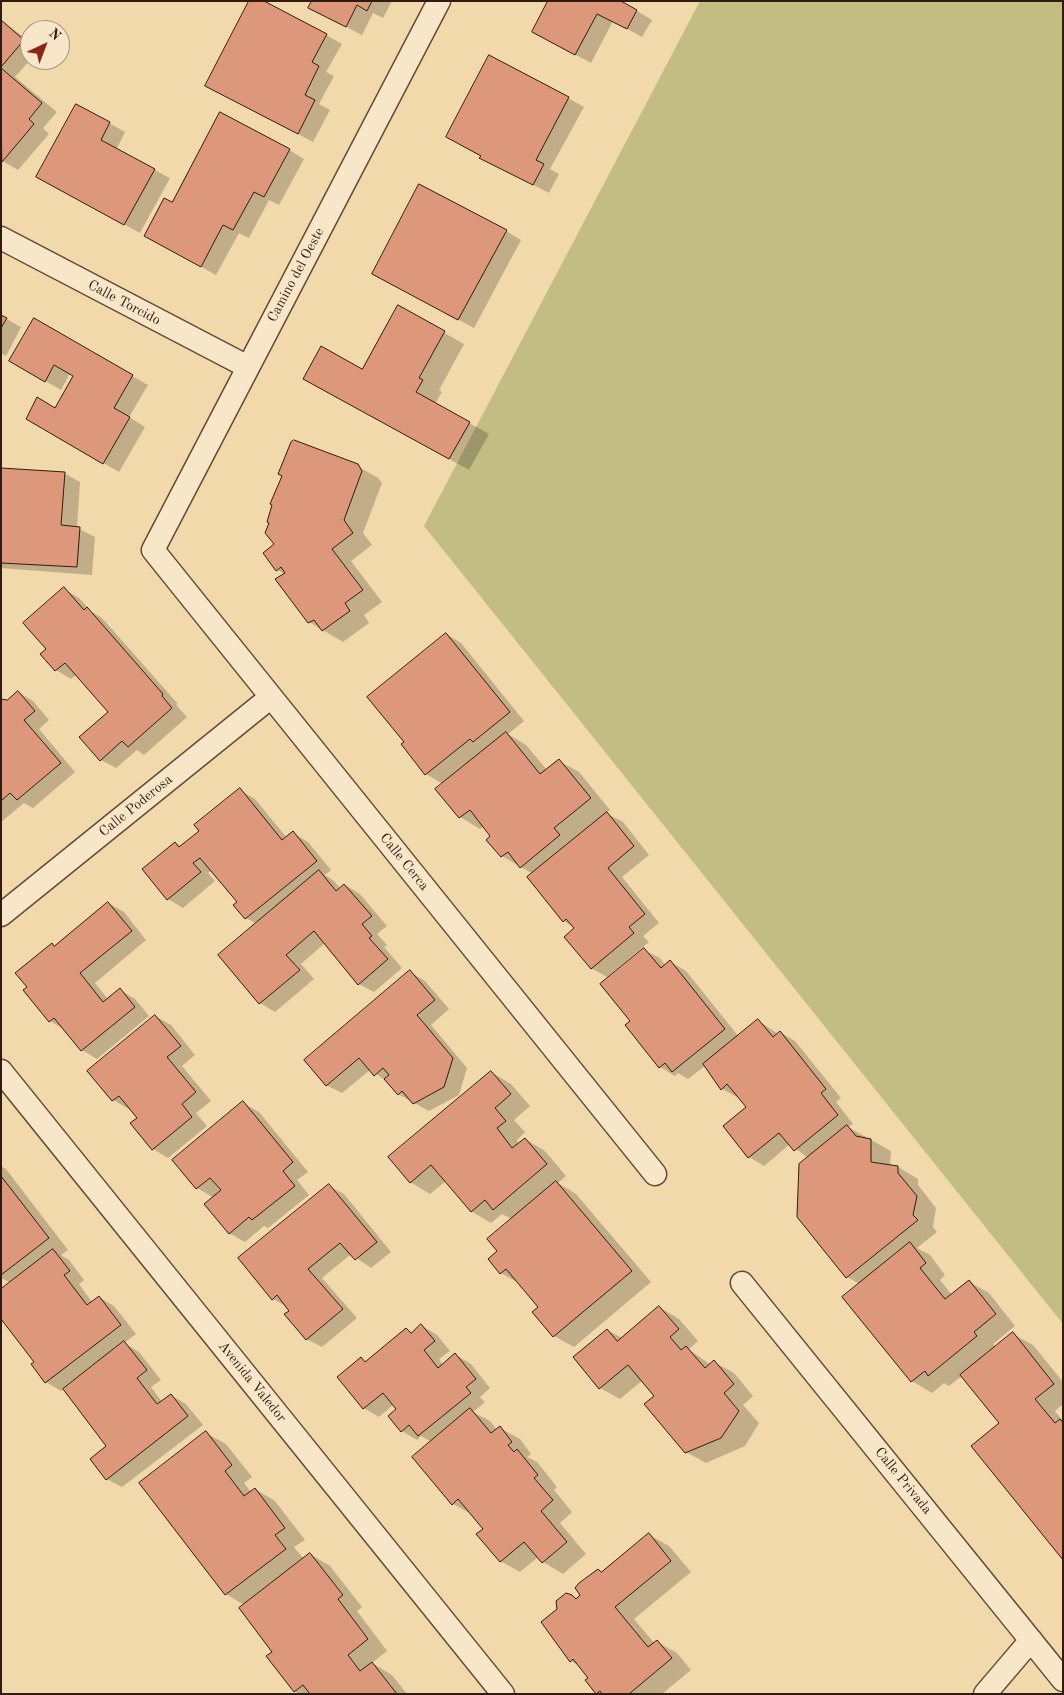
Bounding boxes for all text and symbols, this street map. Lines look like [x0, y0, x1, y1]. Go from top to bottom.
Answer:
north arrow [20, 20, 70, 70]
text: N [46, 26, 63, 44]
street label: Camino del Oeste [264, 225, 328, 325]
street label: Calle Torcido [85, 277, 163, 329]
street label: Calle Poderosa [96, 771, 176, 841]
street label: Calle Cerca [376, 830, 432, 894]
street label: Avenida Valedor [214, 1338, 290, 1426]
street label: Calle Privada [871, 1444, 935, 1518]

